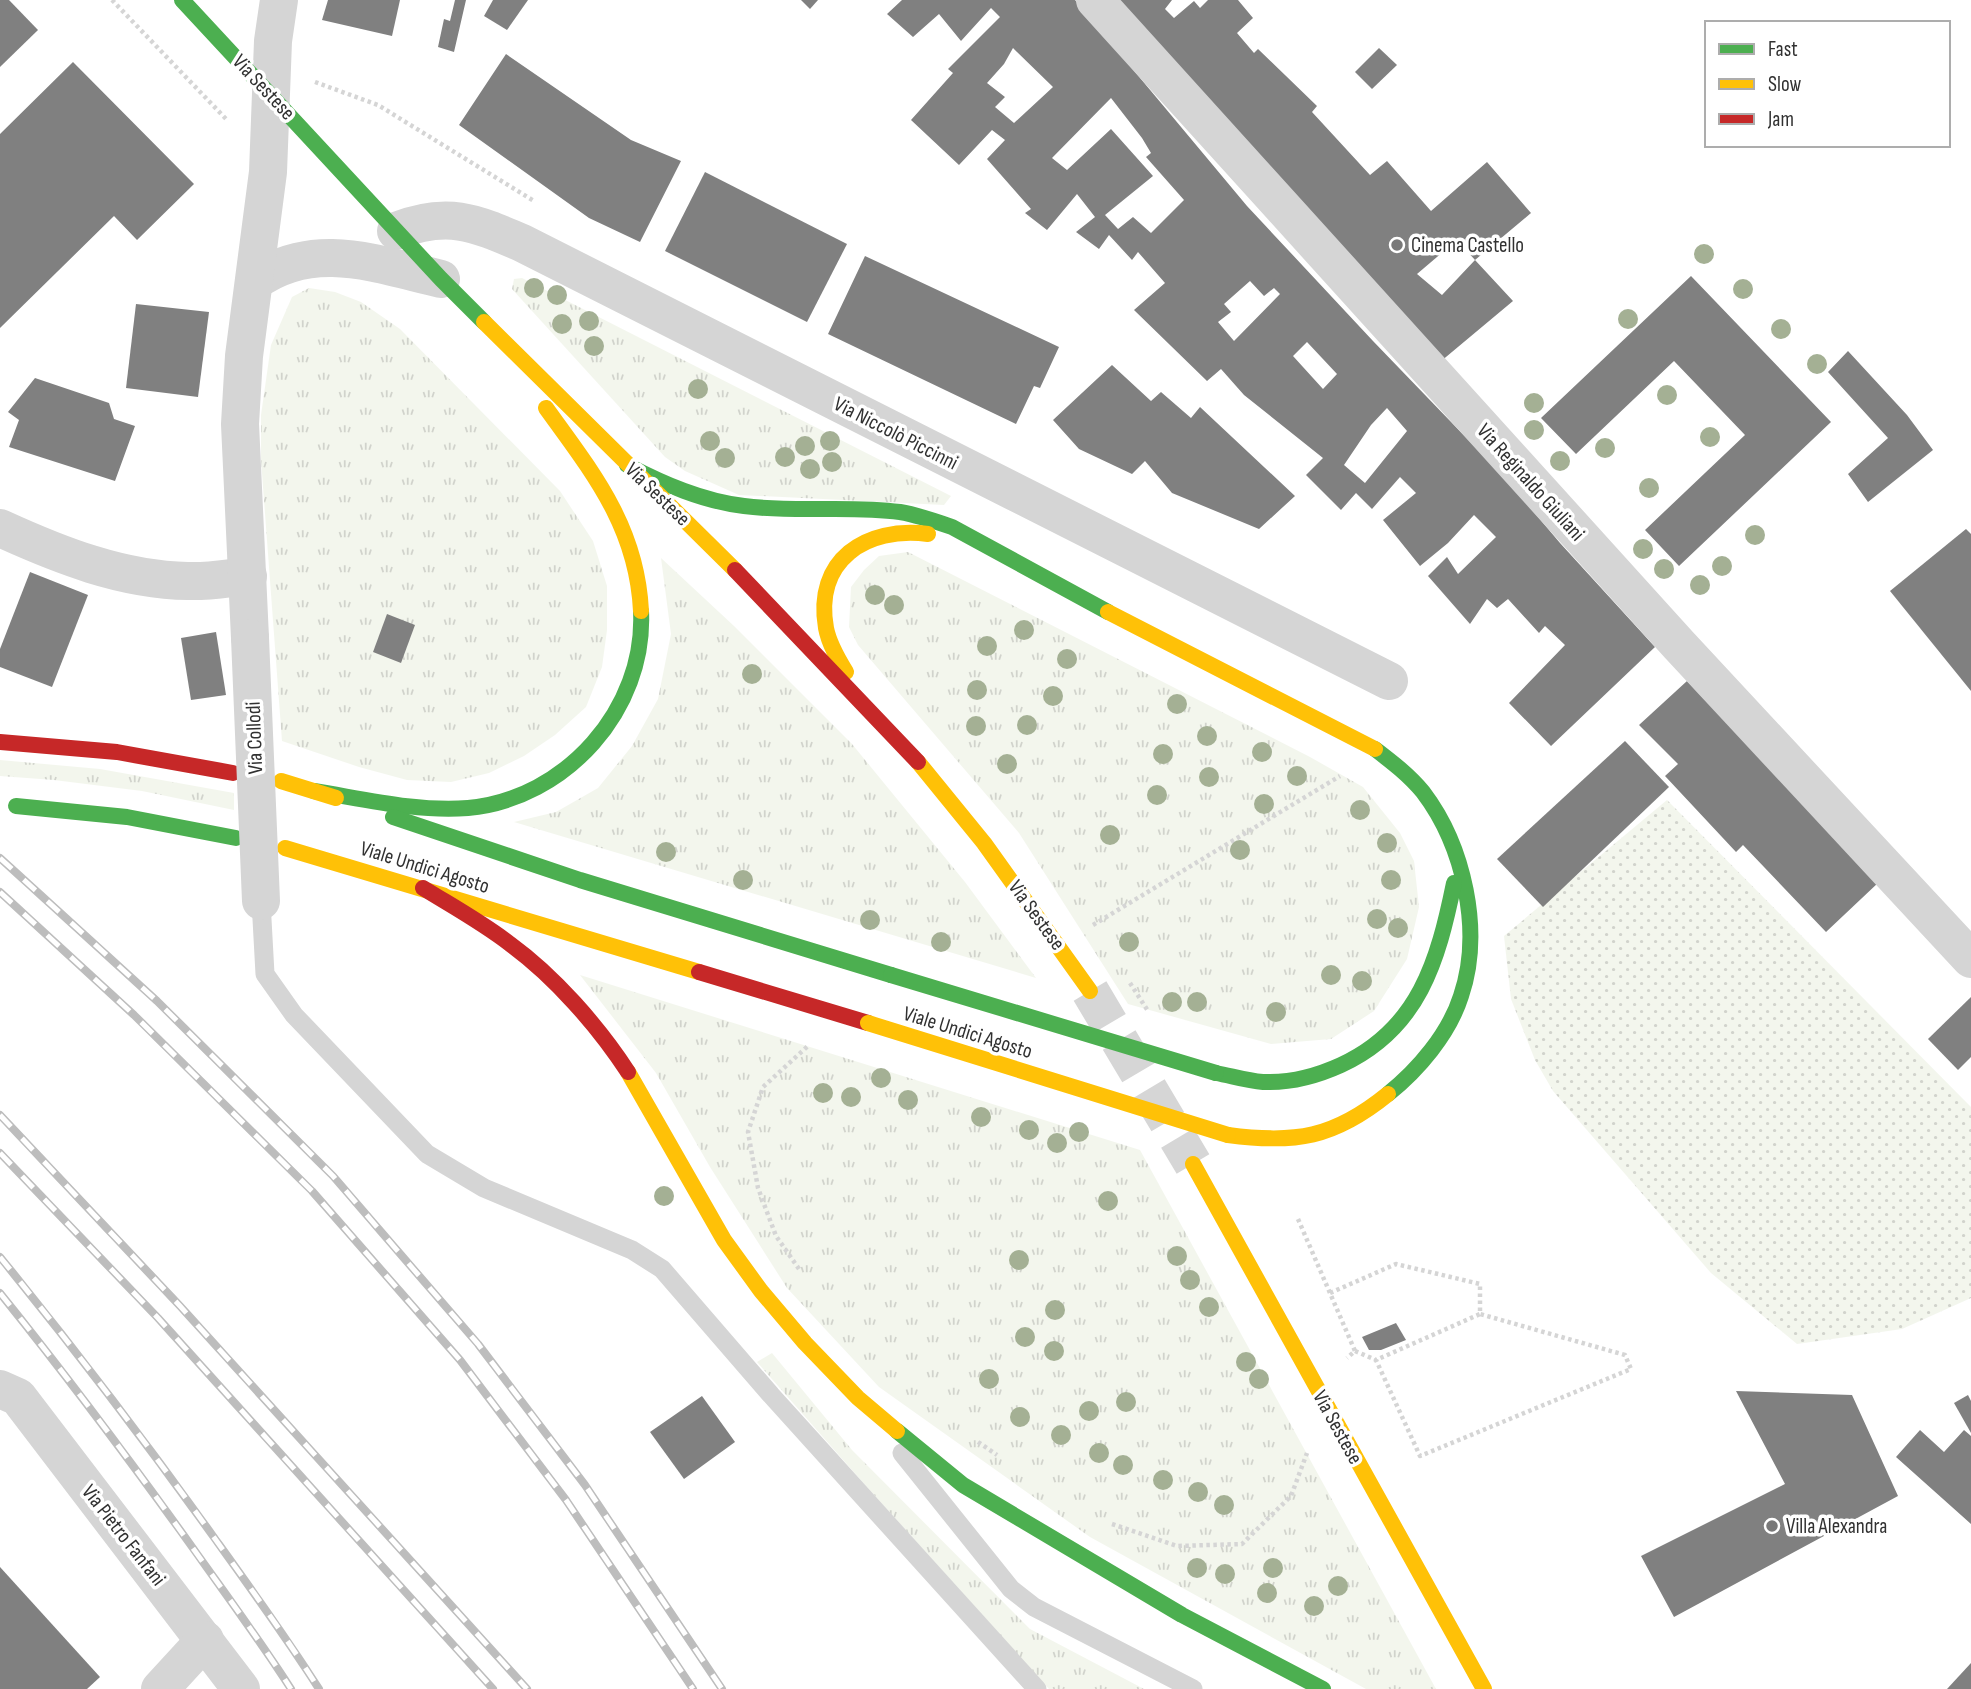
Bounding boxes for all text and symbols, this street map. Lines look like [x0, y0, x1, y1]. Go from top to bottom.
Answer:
legend [1705, 21, 1950, 147]
text: Fast [1768, 37, 1798, 62]
street label: Via Sestese [227, 49, 300, 125]
text: Slow [1768, 72, 1802, 97]
text: Jam [1767, 107, 1794, 132]
place label: Cinema Castello [1411, 233, 1524, 258]
marker: Cinema Castello [1389, 237, 1405, 253]
street label: Via Niccolò Piccinni [830, 391, 962, 475]
street label: Via Reginaldo Giuliani [1471, 419, 1590, 546]
street label: Via Sestese [620, 457, 695, 531]
street label: Via Collodi [241, 701, 268, 775]
street label: Viale Undici Agosto [357, 836, 492, 899]
street label: Via Sestese [1003, 875, 1070, 955]
street label: Viale Undici Agosto [900, 1001, 1035, 1064]
street label: Via Sestese [1307, 1386, 1368, 1468]
street label: Via Pietro Fanfani [76, 1480, 171, 1591]
place label: Villa Alexandra [1786, 1514, 1887, 1539]
marker: Villa Alexandra [1764, 1518, 1780, 1534]

